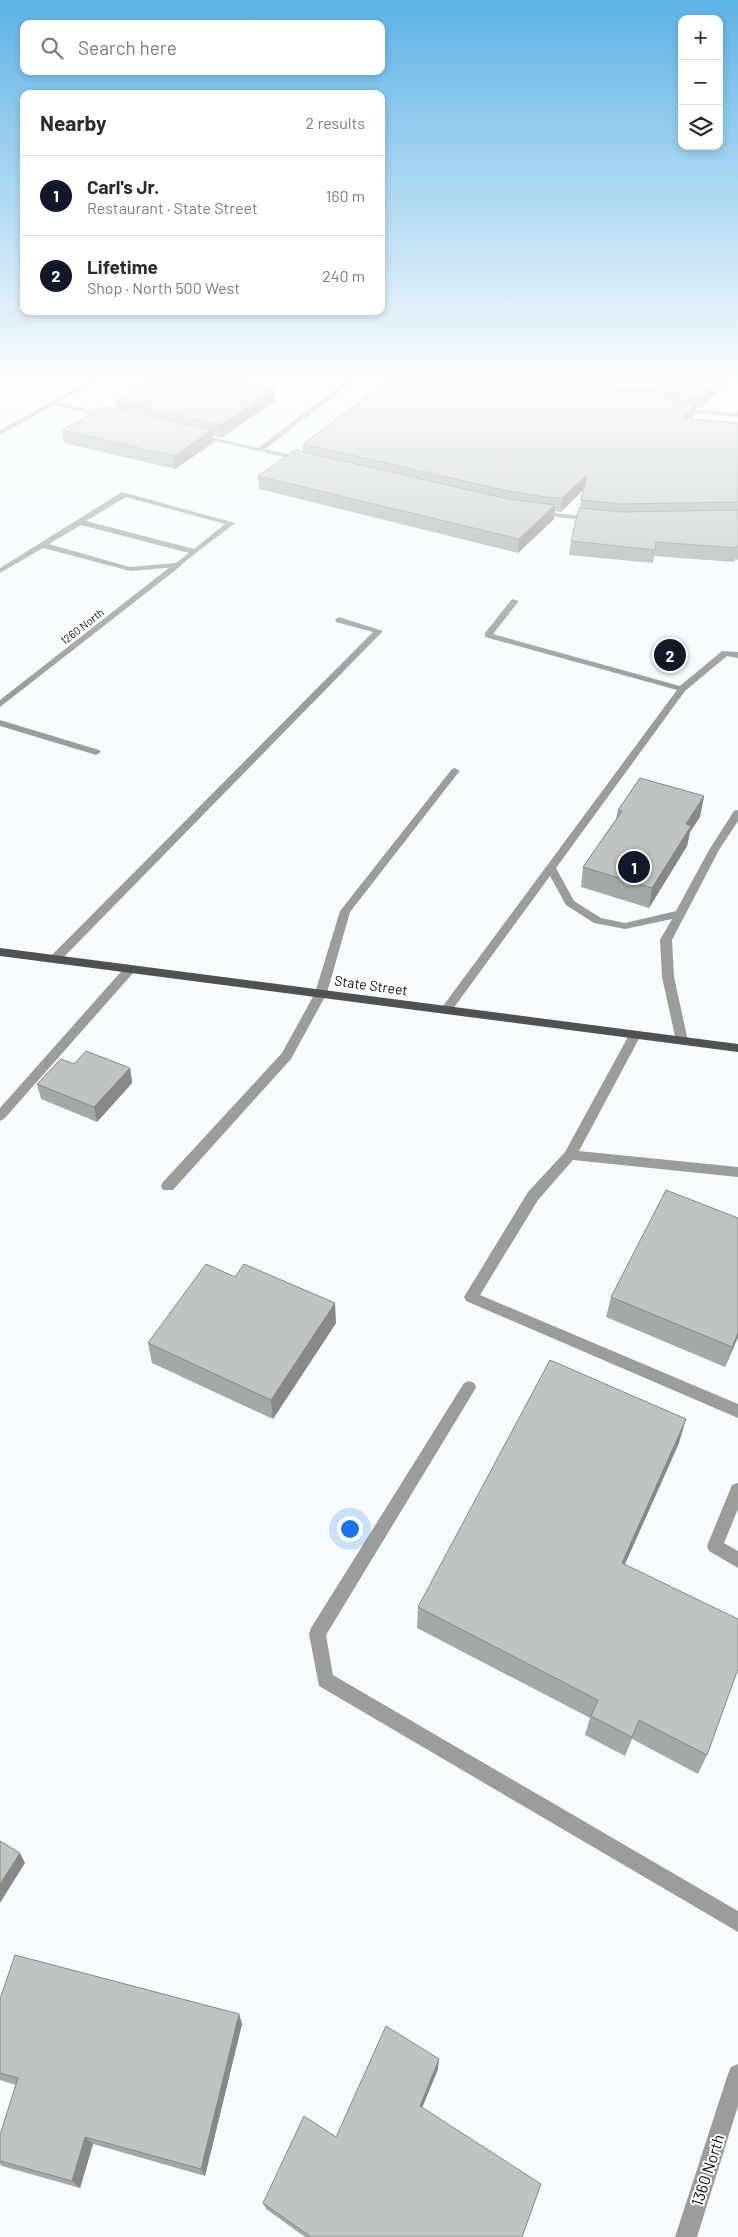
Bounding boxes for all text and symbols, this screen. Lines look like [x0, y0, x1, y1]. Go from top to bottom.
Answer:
map controls [678, 15, 723, 150]
button: + [678, 15, 723, 60]
search box [20, 20, 385, 75]
icon: search [38, 34, 66, 62]
text: Search here [78, 36, 177, 59]
button: − [678, 60, 723, 105]
button: layers [678, 105, 723, 150]
text: Nearby [40, 110, 106, 135]
text: 2 results [306, 113, 365, 132]
text: Carl's Jr. [87, 175, 159, 198]
text: 1 [53, 186, 59, 205]
text: 160 m [326, 186, 365, 205]
text: Restaurant · State Street [87, 198, 258, 217]
text: Lifetime [87, 255, 158, 278]
text: 2 [52, 266, 60, 285]
text: 240 m [322, 266, 365, 285]
text: Shop · North 500 West [87, 278, 240, 297]
street label: 1260 North [58, 605, 106, 647]
pin: 2 [654, 636, 686, 674]
pin: 1 [618, 848, 650, 886]
street label: State Street [333, 971, 409, 999]
your location [337, 1516, 363, 1542]
street label: 1360 North [686, 2132, 728, 2208]

